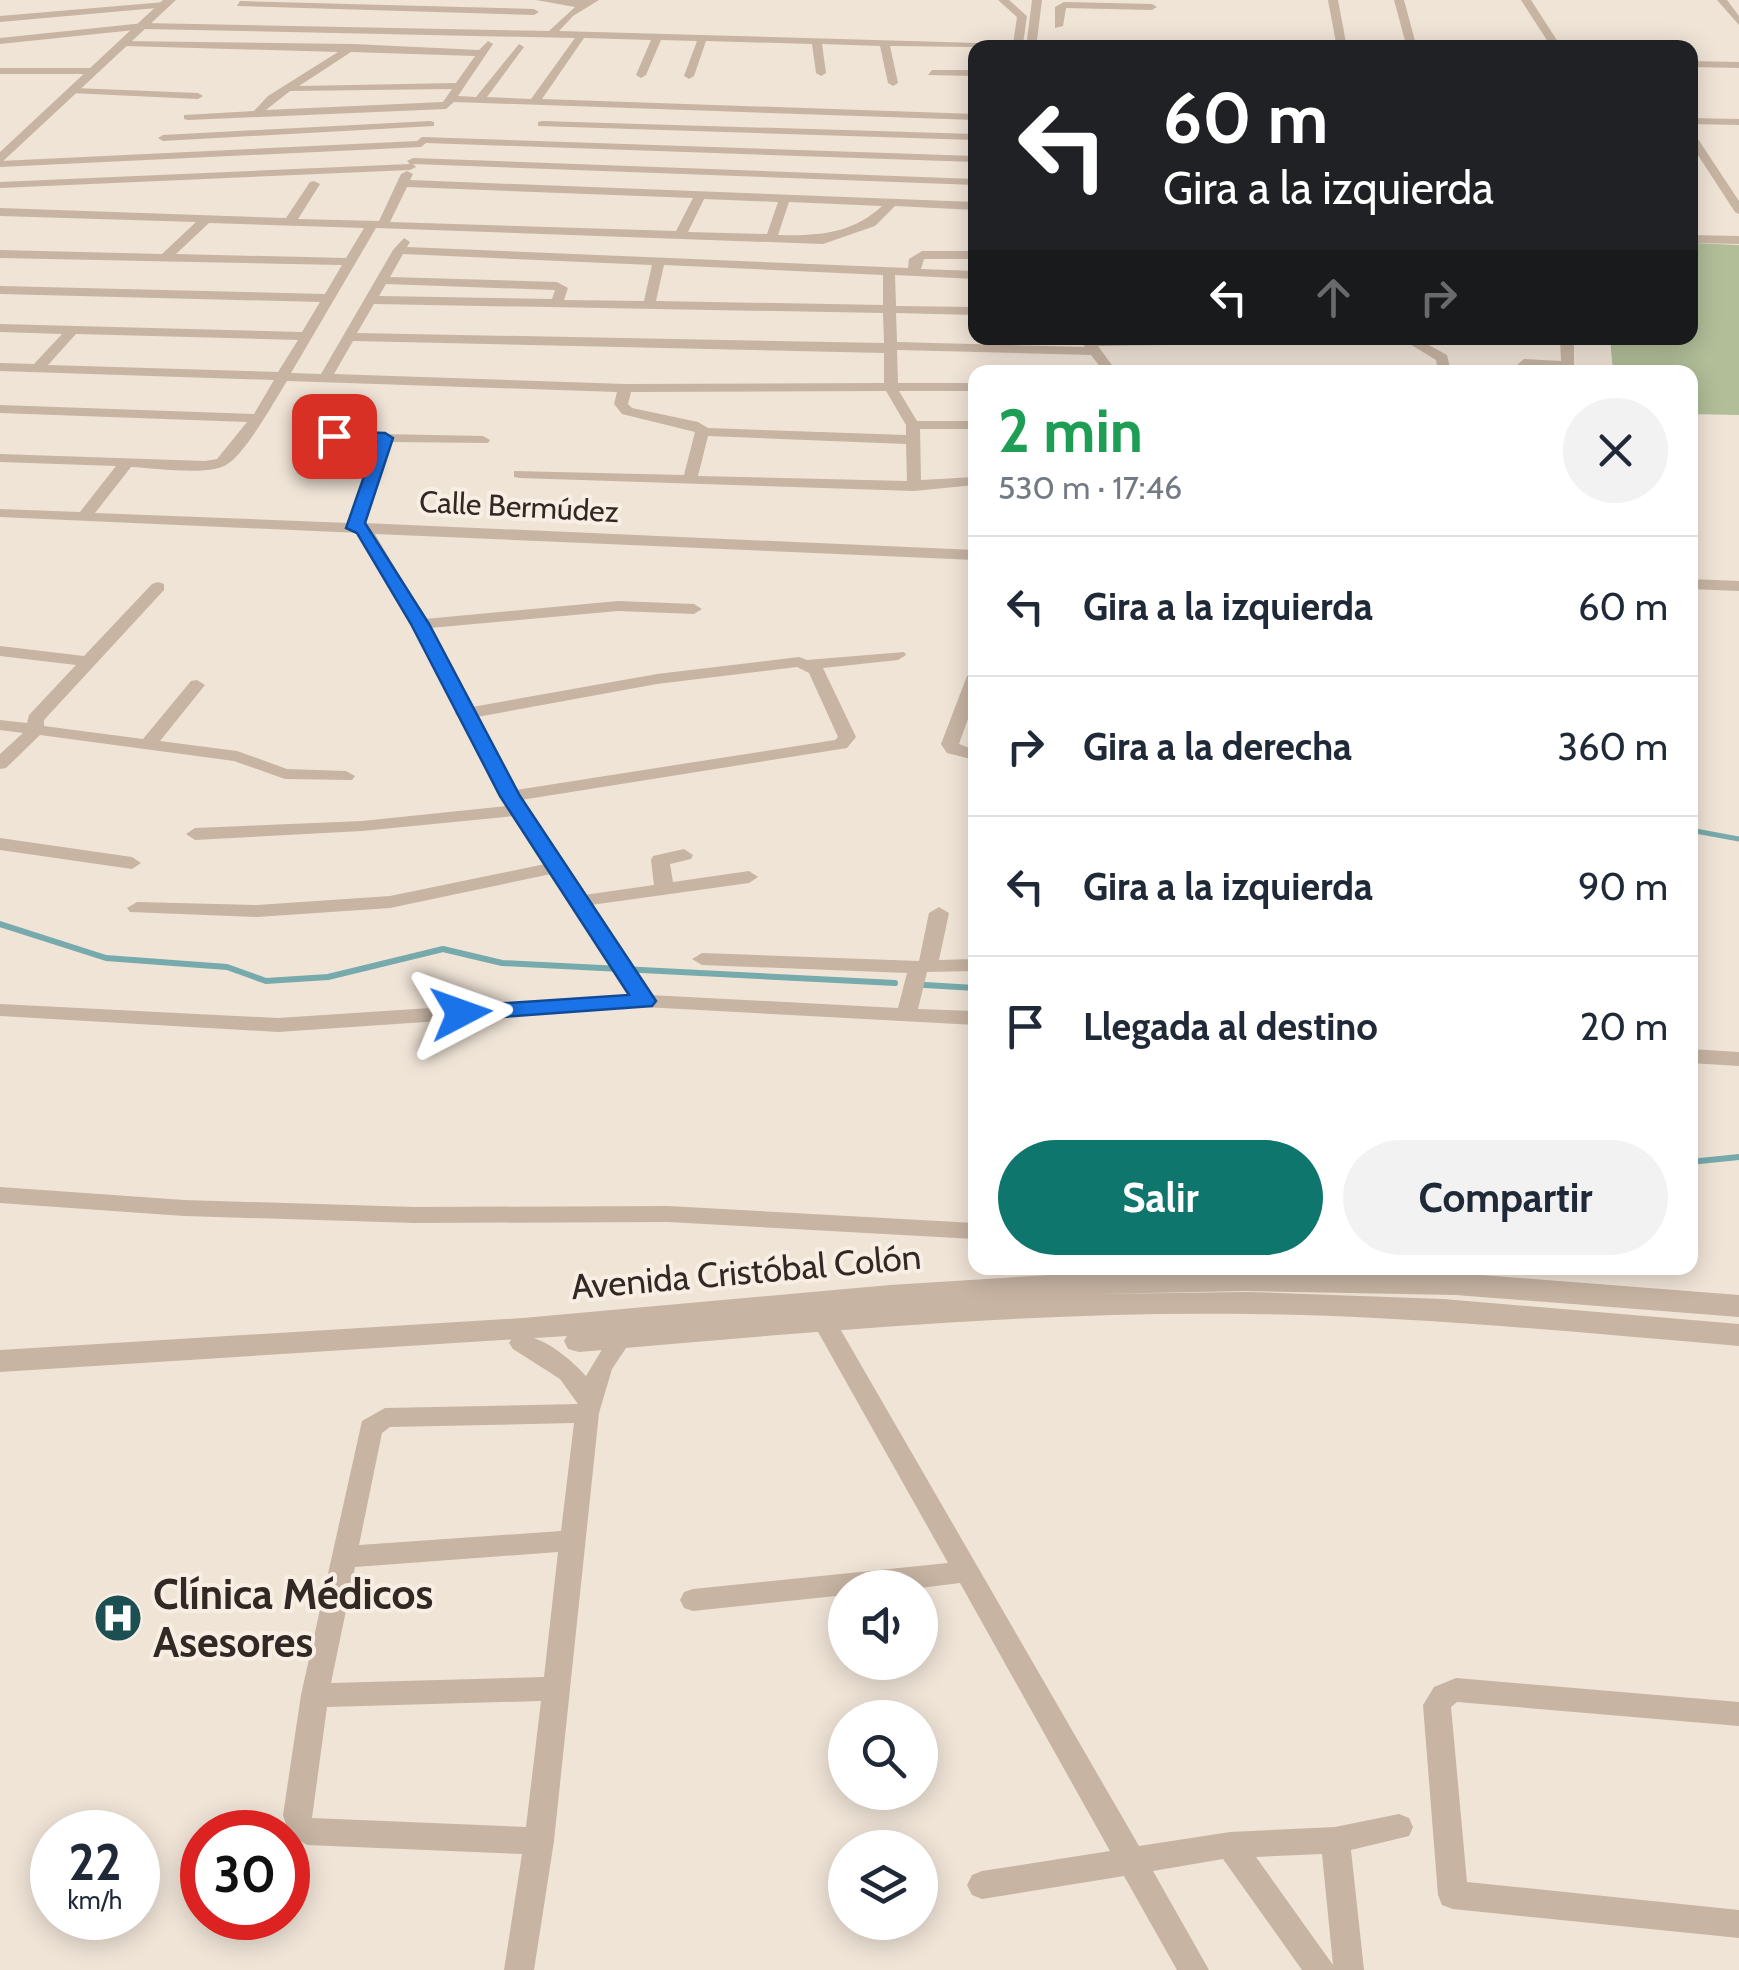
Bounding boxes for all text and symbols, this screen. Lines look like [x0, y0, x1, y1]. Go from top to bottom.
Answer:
text: 60 m [1163, 75, 1328, 161]
icon: left [998, 80, 1128, 210]
text: Gira a la izquierda [1163, 161, 1494, 215]
icon: left [1201, 270, 1256, 325]
icon: ahead [1306, 270, 1361, 325]
icon: right [1411, 270, 1466, 325]
pin [292, 394, 377, 479]
text: 2 min [998, 394, 1143, 467]
button: close [1563, 398, 1668, 503]
icon: arrive [307, 409, 362, 464]
text: 530 m · 17:46 [998, 468, 1182, 507]
street label: Calle Bermúdez [418, 483, 620, 530]
icon: left [998, 579, 1053, 634]
text: Gira a la izquierda [1083, 583, 1373, 630]
text: 60 m [1578, 583, 1668, 630]
icon: right [998, 719, 1053, 774]
text: Gira a la derecha [1083, 723, 1352, 770]
text: 360 m [1557, 723, 1668, 770]
icon: left [998, 859, 1053, 914]
text: Gira a la izquierda [1083, 863, 1373, 910]
text: 90 m [1578, 863, 1668, 910]
position arrow [409, 961, 513, 1065]
icon: arrive [998, 999, 1053, 1054]
text: Llegada al destino [1083, 1003, 1378, 1050]
text: 20 m [1580, 1003, 1668, 1050]
button: Salir [998, 1140, 1323, 1255]
button: Compartir [1343, 1140, 1668, 1255]
street label: Avenida Cristóbal Colón [569, 1235, 923, 1308]
place label: Clínica Médicos Asesores [153, 1568, 433, 1668]
map controls [828, 1570, 938, 1940]
button: sound [828, 1570, 938, 1680]
hospital icon: Clínica Médicos Asesores [92, 1592, 144, 1644]
button: search [828, 1700, 938, 1810]
speed limit sign: 30 [180, 1810, 310, 1940]
button: layers [828, 1830, 938, 1940]
text: 22 [69, 1832, 121, 1893]
text: km/h [68, 1885, 122, 1915]

